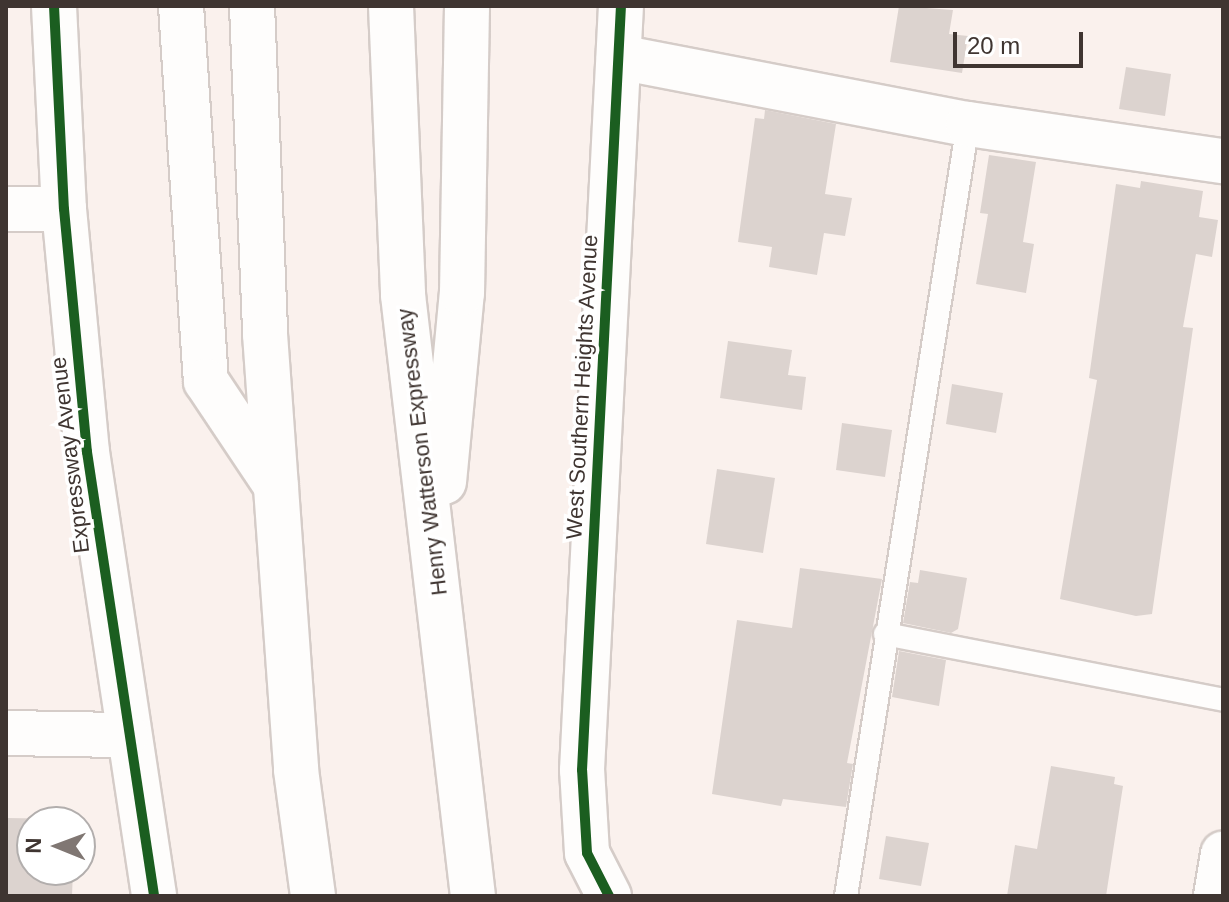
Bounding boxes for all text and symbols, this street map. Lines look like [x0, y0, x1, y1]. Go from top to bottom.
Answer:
scale bar [957, 16, 1087, 66]
text: 20 m [967, 32, 1020, 59]
street label: West Southern Heights Avenue [561, 233, 603, 541]
street label: Henry Watterson Expressway [391, 307, 453, 597]
street label: Expressway Avenue [45, 355, 95, 555]
north arrow [16, 806, 96, 886]
text: N [21, 837, 46, 854]

